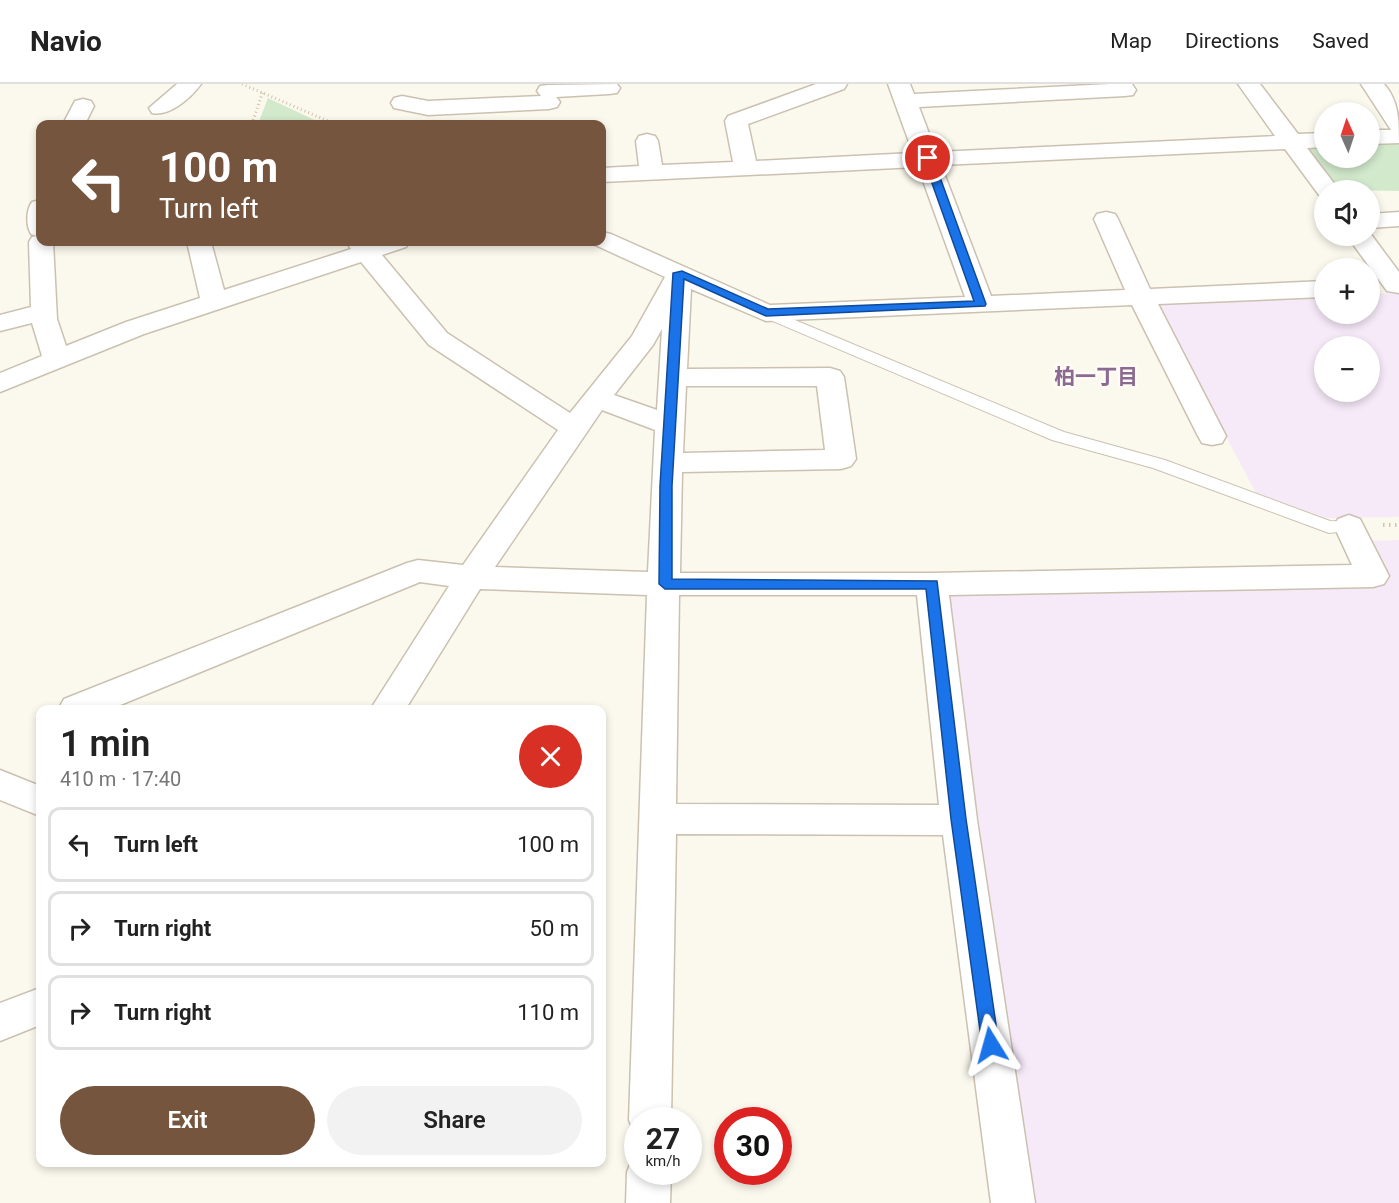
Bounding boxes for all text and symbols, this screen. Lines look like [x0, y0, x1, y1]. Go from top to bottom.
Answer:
text: Navio [30, 25, 102, 58]
text: Map [1110, 29, 1152, 53]
text: Directions [1185, 29, 1279, 53]
text: Saved [1312, 29, 1369, 53]
north arrow [1314, 102, 1380, 168]
map controls [1314, 102, 1380, 402]
pin [902, 132, 953, 183]
icon: arrive [911, 141, 944, 174]
text: 100 m [159, 143, 278, 192]
icon: left [60, 144, 138, 222]
button: sound [1314, 180, 1380, 246]
text: Turn left [159, 193, 259, 225]
button: + [1314, 258, 1380, 324]
button: − [1314, 336, 1380, 402]
district label: 柏一丁目 [1054, 365, 1138, 389]
text: 1 min [60, 723, 150, 765]
button: close [519, 725, 582, 788]
text: 410 m · 17:40 [60, 767, 181, 791]
icon: left [63, 828, 96, 861]
text: Turn left [114, 832, 198, 857]
text: 100 m [517, 832, 579, 857]
icon: right [63, 912, 96, 945]
text: Turn right [114, 916, 211, 941]
text: 50 m [530, 916, 579, 941]
icon: right [63, 996, 96, 1029]
text: Turn right [114, 1000, 211, 1025]
text: 110 m [517, 1000, 579, 1025]
position arrow [959, 1013, 1023, 1077]
button: Exit [60, 1086, 315, 1155]
button: Share [327, 1086, 582, 1155]
speed limit sign: 30 [714, 1107, 792, 1185]
text: 27 [646, 1121, 680, 1156]
text: km/h [645, 1152, 681, 1170]

